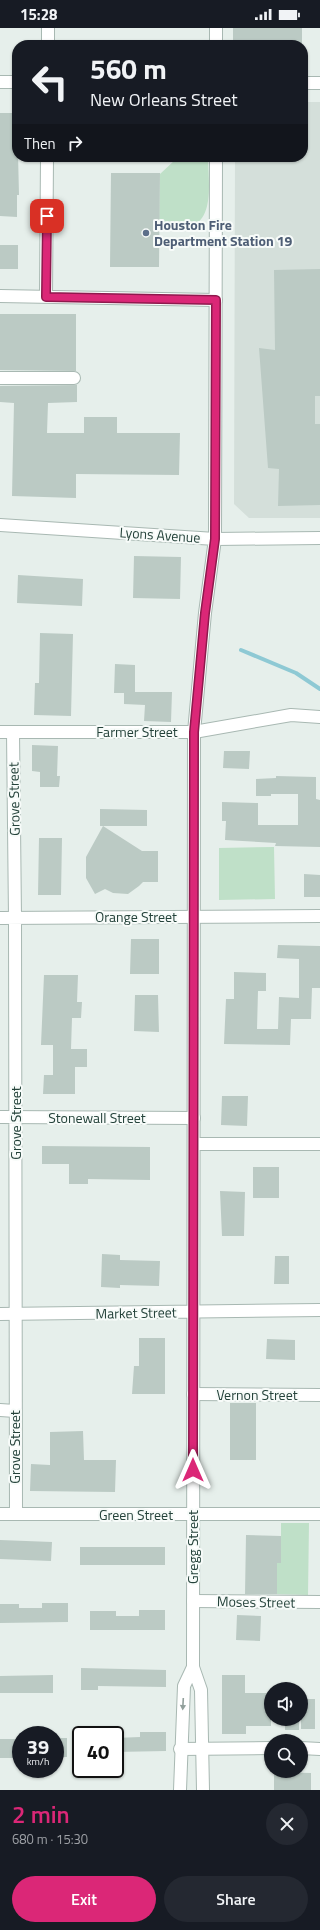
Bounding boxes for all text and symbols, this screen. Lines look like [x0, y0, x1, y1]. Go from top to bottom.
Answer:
text: 15:28 [20, 3, 57, 26]
text: 560 m [90, 47, 167, 90]
icon: left [24, 56, 76, 108]
text: New Orleans Street [90, 86, 238, 113]
text: Then [24, 132, 56, 155]
icon: right [64, 132, 86, 154]
pin [30, 199, 64, 233]
icon: arrive [36, 205, 58, 227]
place label: Houston Fire Department Station 19 [154, 214, 293, 251]
marker: Houston Fire Department Station 19 [141, 228, 151, 238]
street label: Lyons Avenue [119, 521, 201, 548]
street label: Farmer Street [96, 721, 178, 742]
street label: Grove Street [2, 762, 25, 836]
street label: Orange Street [95, 906, 177, 927]
street label: Grove Street [5, 1086, 26, 1160]
street label: Stonewall Street [48, 1107, 146, 1128]
street label: Market Street [95, 1301, 177, 1324]
street label: Vernon Street [216, 1384, 298, 1405]
street label: Grove Street [4, 1410, 25, 1484]
position arrow [172, 1449, 214, 1491]
street label: Green Street [99, 1504, 173, 1525]
street label: Gregg Street [182, 1510, 203, 1584]
street label: Moses Street [217, 1590, 295, 1613]
map controls [264, 1682, 308, 1778]
button: sound [264, 1682, 308, 1726]
one-way arrow [179, 1698, 186, 1710]
speed limit sign: 40 [72, 1726, 124, 1778]
text: 39 [27, 1731, 49, 1762]
button: search [264, 1734, 308, 1778]
text: km/h [27, 1754, 49, 1769]
text: 2 min [12, 1796, 70, 1832]
button: close [266, 1803, 308, 1845]
text: 680 m · 15:30 [12, 1829, 88, 1849]
button: Exit [12, 1876, 156, 1922]
button: Share [164, 1876, 308, 1922]

